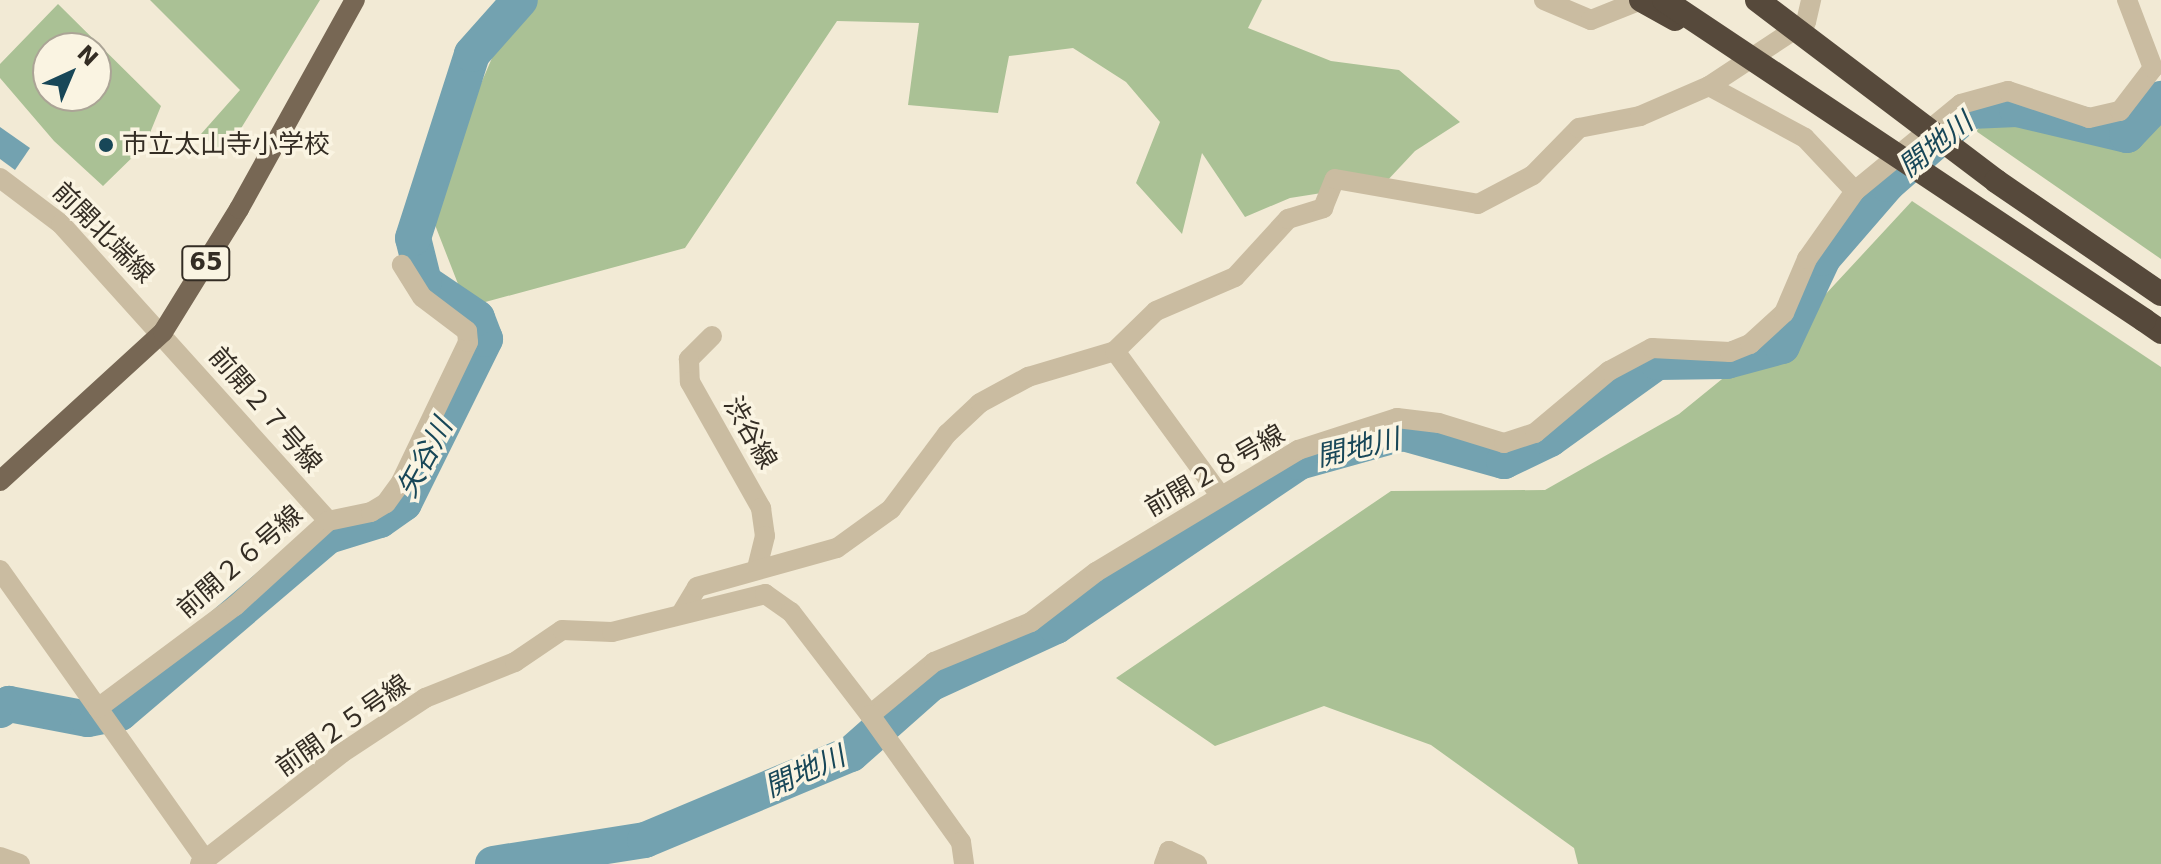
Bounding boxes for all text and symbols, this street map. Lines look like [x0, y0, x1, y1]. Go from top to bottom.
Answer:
north arrow [32, 32, 112, 112]
text: N [72, 40, 103, 71]
water label: 開地川 [1893, 106, 1979, 184]
place label: 市立太山寺小学校 [122, 129, 330, 161]
marker: 市立太山寺小学校 [97, 136, 115, 154]
street label: 前開北端線 [46, 176, 160, 290]
road number: 65 [180, 243, 232, 283]
street label: 前開２７号線 [202, 341, 328, 479]
street label: 渋谷線 [717, 391, 783, 475]
water label: 矢谷川 [390, 413, 460, 503]
street label: 前開２８号線 [1140, 418, 1290, 524]
water label: 開地川 [1313, 422, 1403, 474]
street label: 前開２６号線 [171, 499, 309, 625]
street label: 前開２５号線 [270, 668, 416, 784]
water label: 開地川 [760, 740, 850, 804]

